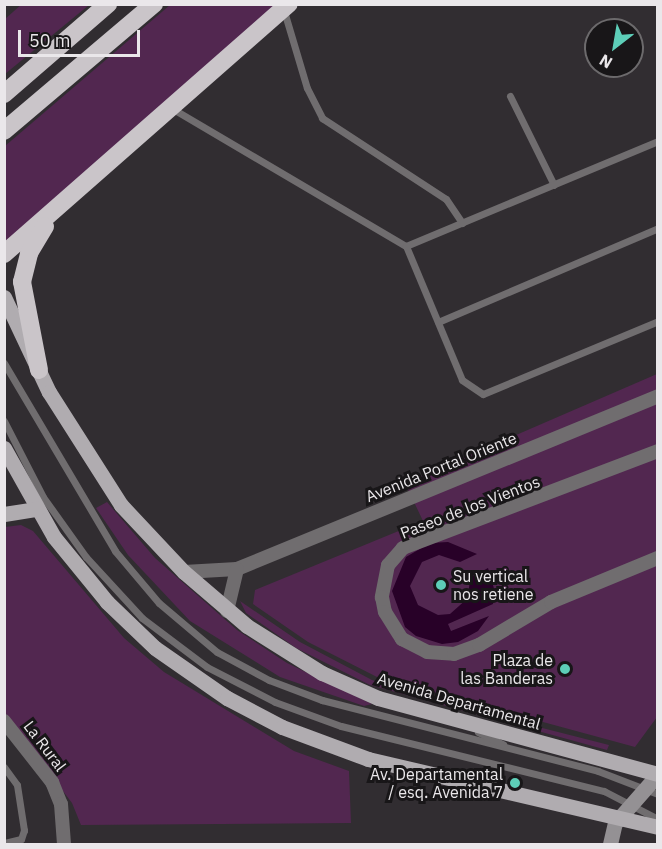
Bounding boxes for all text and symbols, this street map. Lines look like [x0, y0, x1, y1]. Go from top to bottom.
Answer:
scale bar [21, 18, 142, 56]
north arrow [584, 18, 644, 78]
text: 50 m [29, 29, 71, 52]
text: N [596, 50, 616, 73]
street label: Avenida Portal Oriente [363, 428, 519, 506]
street label: Paseo de los Vientos [397, 472, 543, 542]
place label: Su vertical nos retiene [453, 566, 533, 604]
marker: Su vertical nos retiene [434, 578, 448, 592]
place label: Plaza de las Banderas [460, 650, 553, 688]
marker: Plaza de las Banderas [558, 662, 572, 676]
street label: Avenida Departamental [375, 668, 543, 734]
street label: La Rural [20, 717, 70, 775]
place label: Av. Departamental / esq. Avenida 7 [370, 764, 503, 802]
marker: Av. Departamental / esq. Avenida 7 [508, 776, 522, 790]

